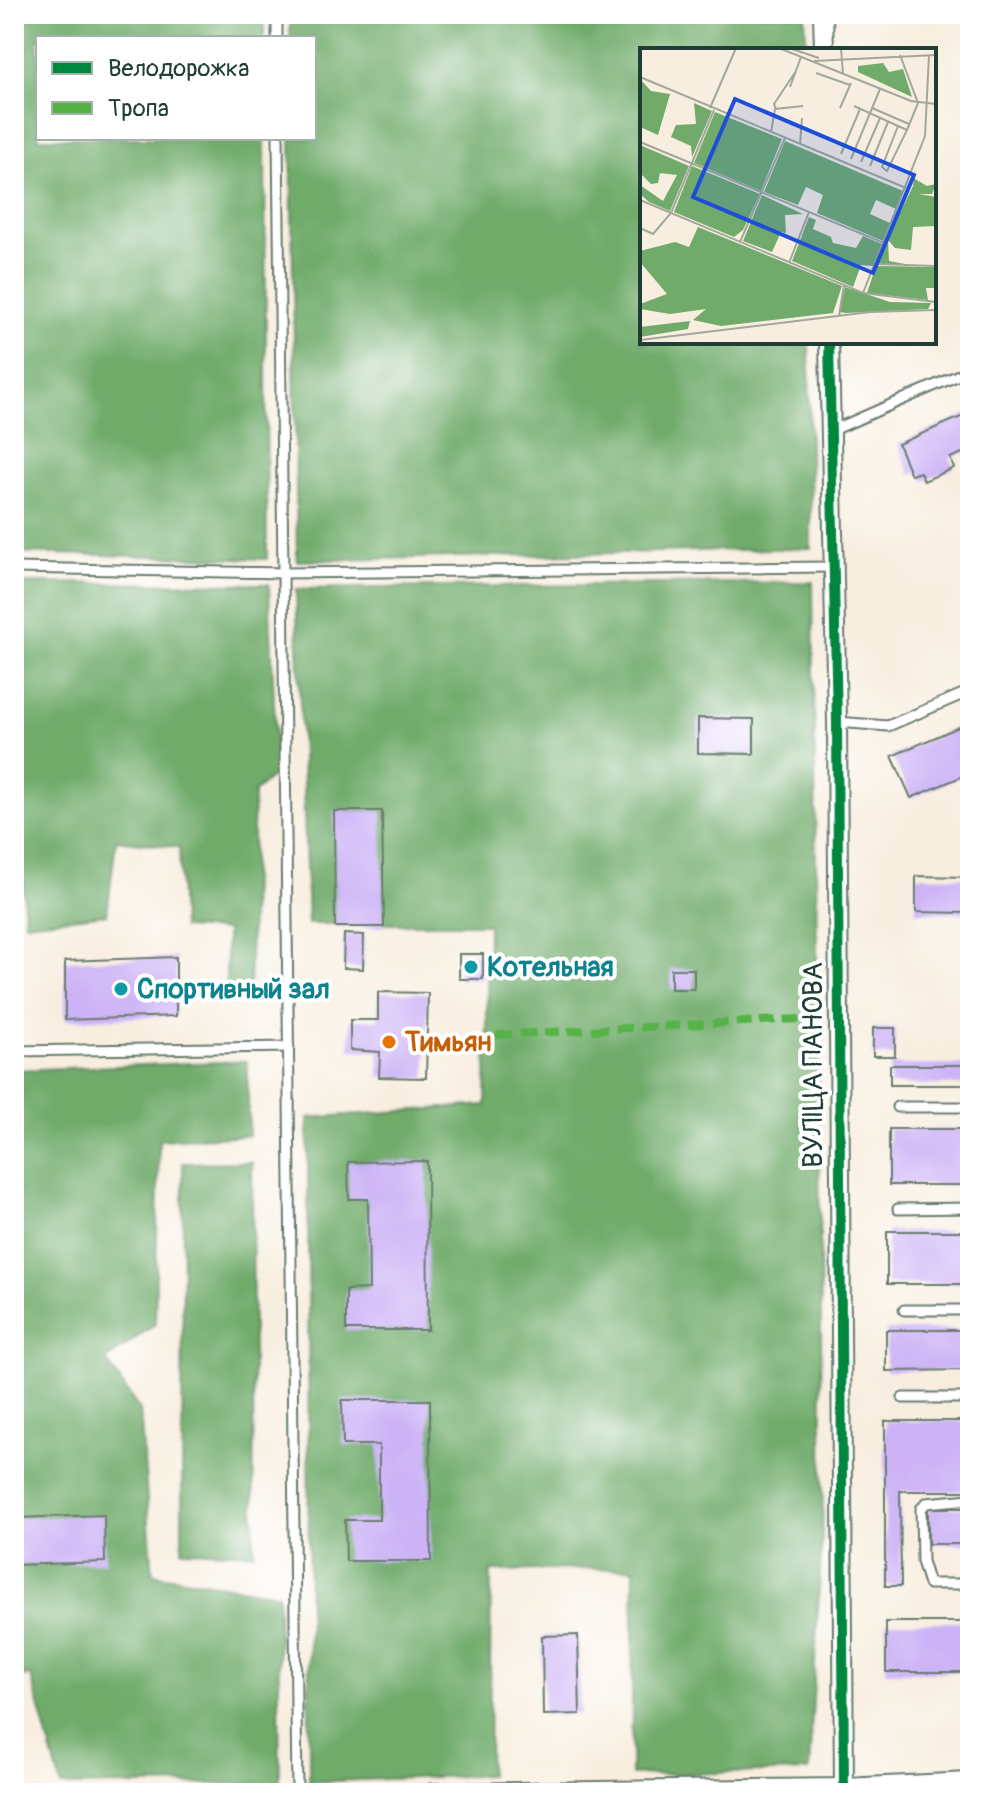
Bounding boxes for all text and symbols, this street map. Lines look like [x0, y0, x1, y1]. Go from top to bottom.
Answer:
legend [36, 36, 316, 140]
inset map [640, 48, 936, 344]
text: Велодорожка [108, 54, 249, 83]
text: Тропа [108, 94, 169, 123]
place label: Котельная [487, 950, 614, 985]
marker: Котельная [462, 958, 480, 976]
street label: ВУЛІЦА ПАНОВА [796, 962, 831, 1168]
place label: Спортивный зал [137, 972, 330, 1007]
marker: Спортивный зал [112, 980, 130, 998]
place label: Тимьян [404, 1025, 491, 1060]
marker: Тимьян [380, 1033, 398, 1051]

